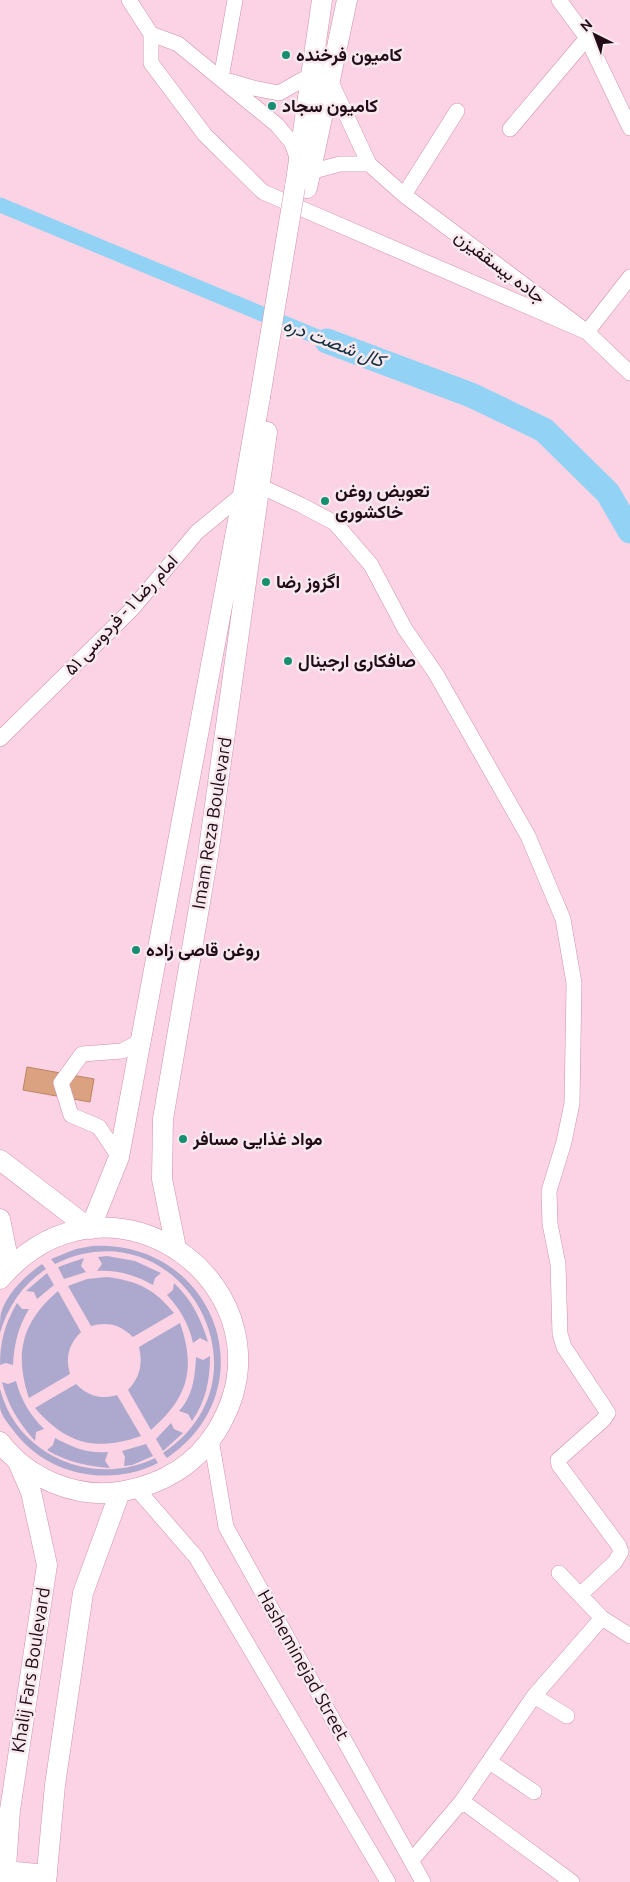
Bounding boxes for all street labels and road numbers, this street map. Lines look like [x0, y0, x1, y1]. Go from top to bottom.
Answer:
street label: جاده بیسقفیزن [450, 226, 550, 308]
street label: امام رضا ۱ - فردوسی ۵۱ [59, 550, 183, 681]
street label: Imam Reza Boulevard [188, 735, 235, 910]
street label: Khalij Fars Boulevard [7, 1586, 53, 1754]
street label: Hasheminejad Street [254, 1586, 353, 1743]

